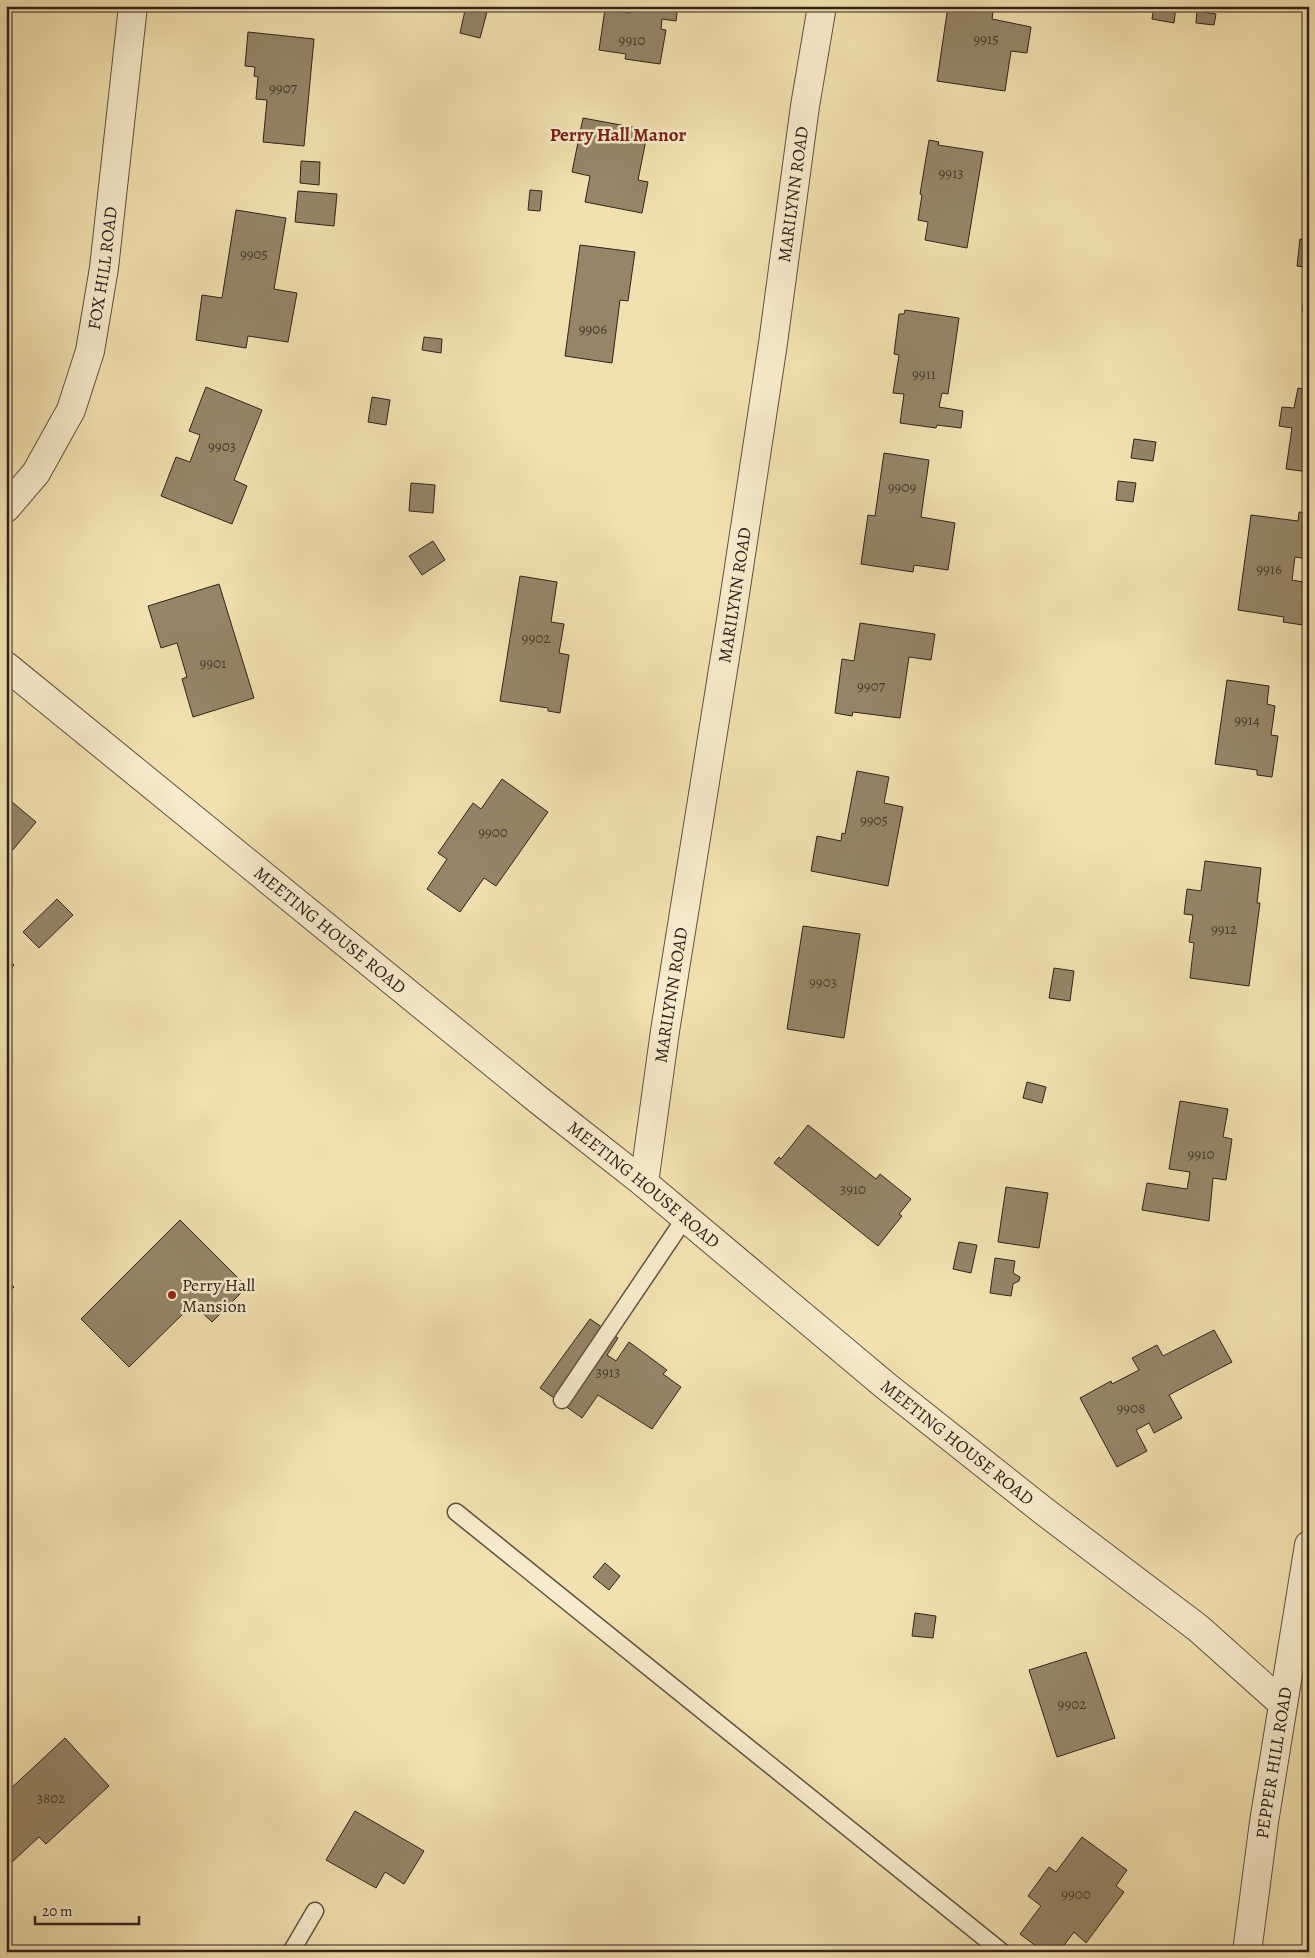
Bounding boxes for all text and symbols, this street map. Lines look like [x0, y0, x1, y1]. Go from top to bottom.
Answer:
house number: 9915 [973, 29, 999, 49]
house number: 9910 [619, 30, 645, 50]
house number: 9907 [269, 78, 298, 98]
district label: Perry Hall Manor [550, 122, 687, 148]
street label: MARILYNN ROAD [772, 125, 814, 264]
house number: 9913 [938, 163, 964, 183]
street label: FOX HILL ROAD [82, 205, 123, 332]
house number: 9905 [240, 244, 268, 264]
house number: 9906 [579, 319, 607, 339]
house number: 9911 [912, 364, 936, 384]
house number: 9903 [208, 436, 236, 456]
house number: 9909 [888, 477, 916, 497]
street label: MARILYNN ROAD [712, 525, 757, 665]
house number: 9916 [1256, 559, 1282, 579]
house number: 9902 [522, 628, 550, 648]
house number: 9901 [200, 653, 226, 673]
house number: 9907 [857, 676, 886, 696]
house number: 9914 [1234, 710, 1260, 730]
house number: 9905 [860, 810, 888, 830]
house number: 9900 [478, 822, 508, 842]
street label: MEETING HOUSE ROAD [249, 861, 411, 999]
house number: 9912 [1211, 919, 1237, 939]
street label: MARILYNN ROAD [649, 925, 694, 1064]
house number: 9903 [809, 972, 837, 992]
street label: MEETING HOUSE ROAD [563, 1115, 725, 1254]
house number: 9910 [1188, 1144, 1214, 1164]
house number: 3910 [840, 1179, 866, 1199]
place label: Perry Hall Mansion [182, 1273, 256, 1318]
marker: Perry Hall Mansion [166, 1289, 178, 1301]
house number: 3913 [596, 1362, 620, 1382]
street label: MEETING HOUSE ROAD [875, 1374, 1039, 1511]
house number: 9908 [1117, 1398, 1145, 1418]
street label: PEPPER HILL ROAD [1250, 1685, 1298, 1840]
house number: 9902 [1058, 1694, 1086, 1714]
house number: 3802 [37, 1788, 65, 1808]
house number: 9900 [1061, 1884, 1091, 1904]
scale bar [35, 1893, 139, 1925]
text: 20 m [42, 1901, 73, 1921]

